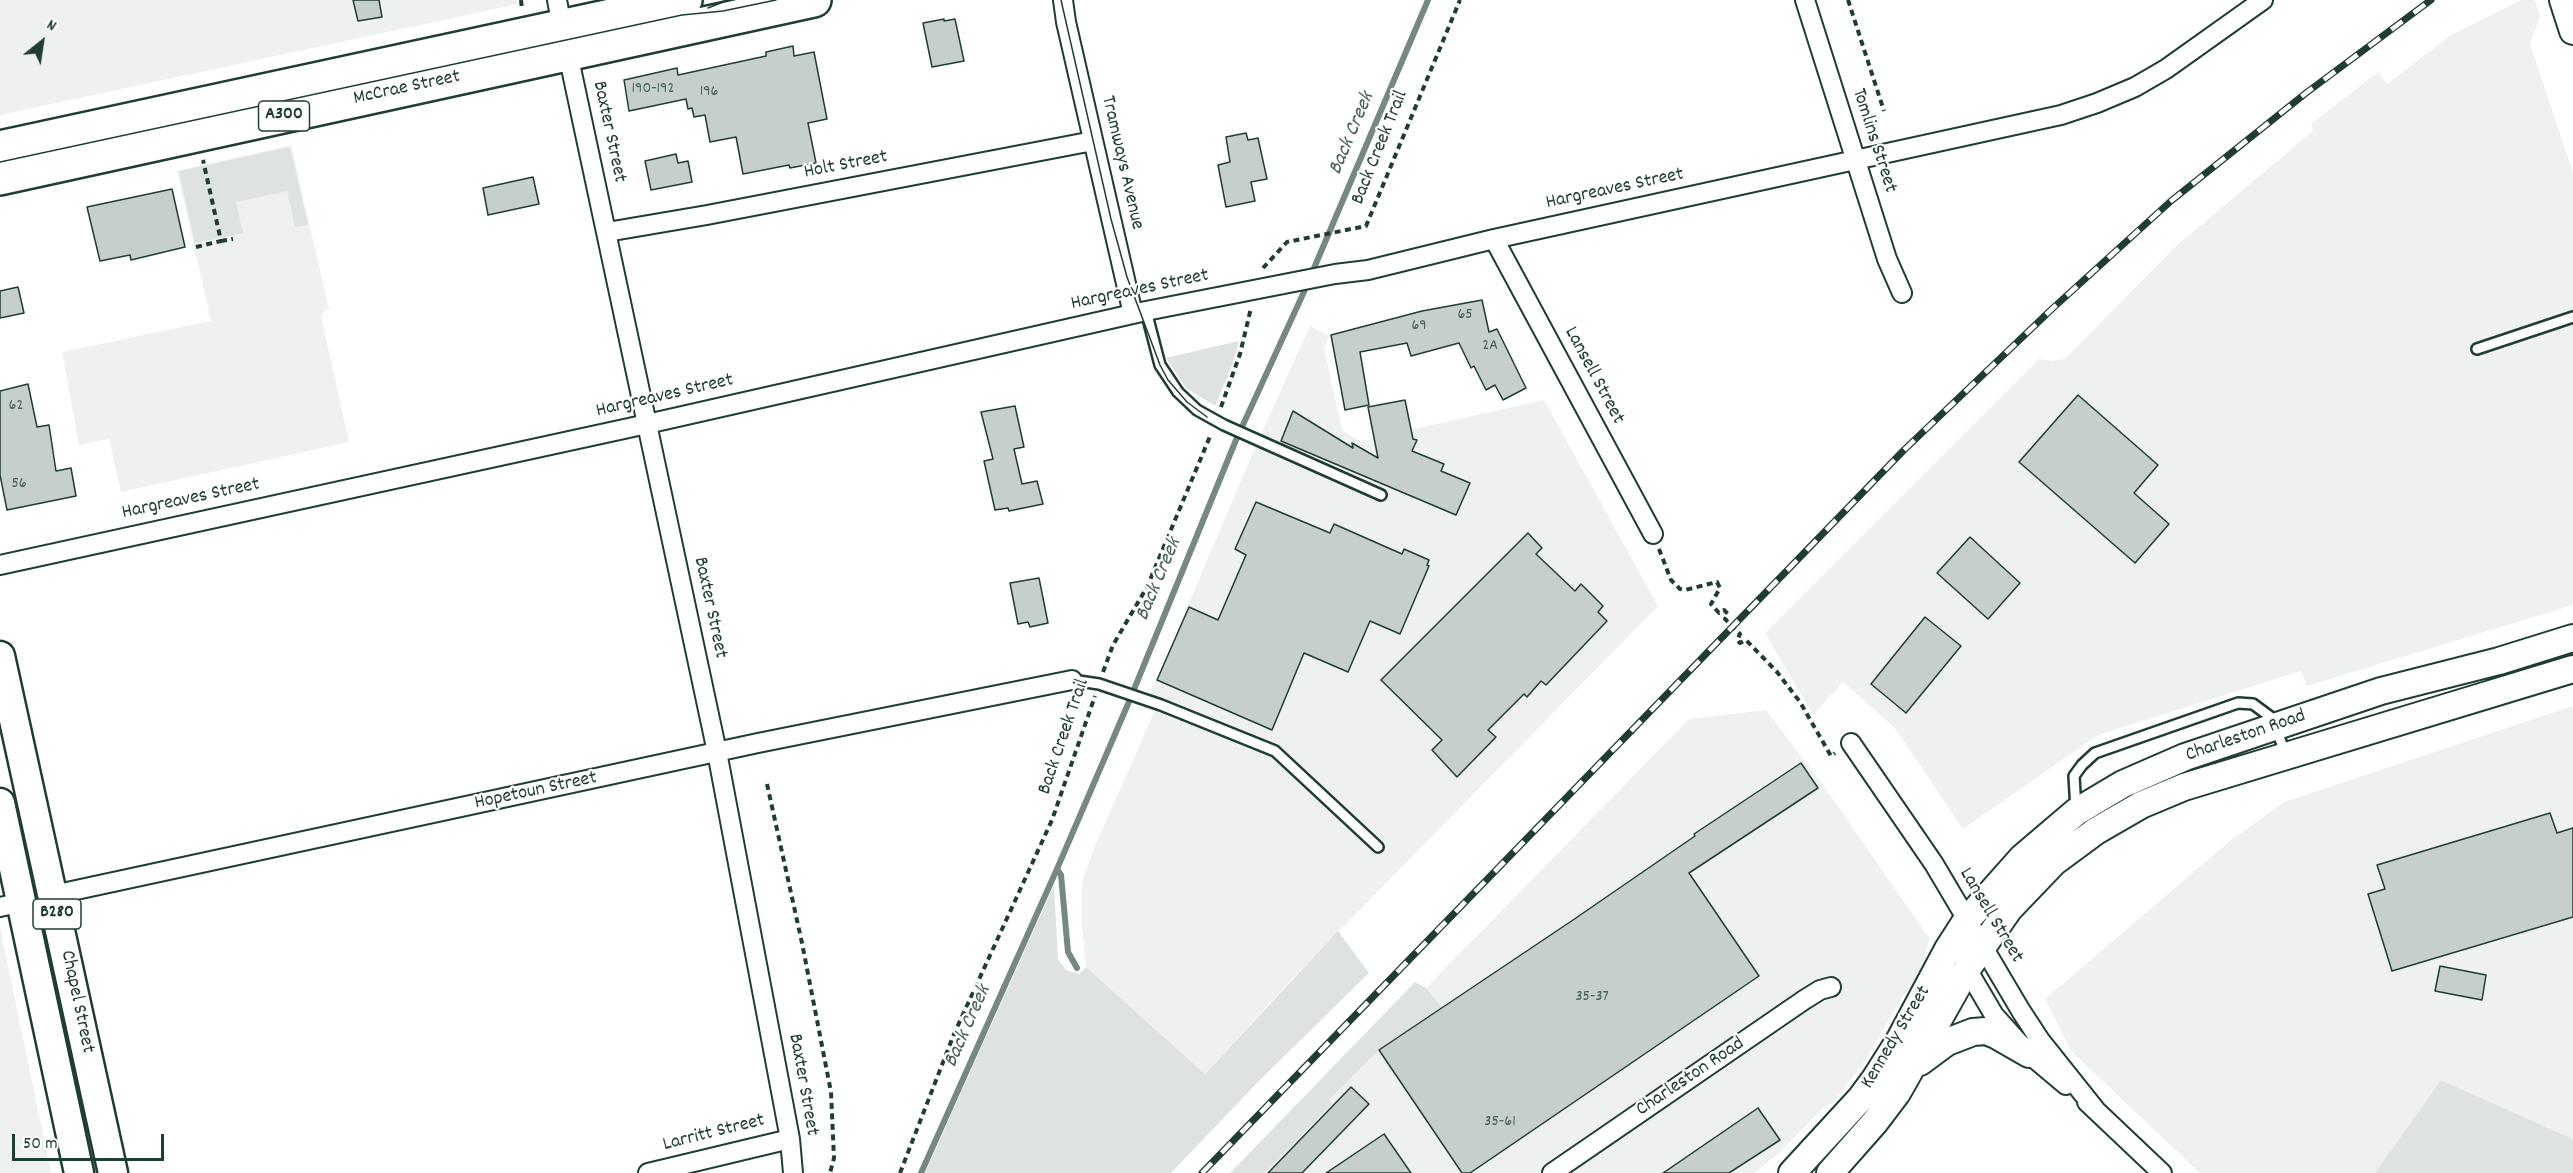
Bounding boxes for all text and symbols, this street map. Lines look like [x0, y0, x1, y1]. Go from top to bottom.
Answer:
north arrow [12, 12, 72, 72]
text: N [42, 14, 60, 38]
street label: McCrae Street [351, 66, 463, 112]
street label: Baxter Street [586, 79, 630, 185]
house number: 190-192 [632, 80, 674, 100]
house number: 196 [700, 83, 718, 103]
street label: Tomlins Street [1845, 86, 1901, 196]
street label: Back Creek Trail [1347, 88, 1415, 208]
water label: Back Creek [1324, 89, 1382, 179]
street label: Tramways Avenue [1094, 94, 1148, 232]
road number: A300 [258, 101, 310, 131]
street label: Holt Street [802, 146, 890, 186]
street label: Hargreaves Street [1544, 164, 1686, 216]
street label: Hargreaves Street [1069, 265, 1211, 317]
house number: 65 [1457, 306, 1473, 326]
house number: 69 [1411, 317, 1427, 337]
street label: Lansell Street [1557, 323, 1629, 429]
house number: 2A [1482, 337, 1498, 357]
street label: Hargreaves Street [594, 370, 736, 424]
house number: 62 [9, 397, 23, 417]
street label: Hargreaves Street [120, 474, 262, 526]
house number: 56 [11, 475, 27, 495]
water label: Back Creek [1131, 535, 1189, 625]
street label: Baxter Street [687, 555, 731, 661]
street label: Back Creek Trail [1034, 676, 1096, 798]
street label: Charleston Road [2183, 705, 2309, 769]
street label: Hopetoun Street [473, 767, 599, 817]
street label: Lansell Street [1952, 864, 2028, 968]
road number: B280 [33, 899, 81, 929]
street label: Chapel Street [53, 948, 99, 1056]
water label: Back Creek [940, 982, 998, 1072]
street label: Kennedy Street [1857, 982, 1937, 1094]
house number: 35-37 [1575, 988, 1609, 1008]
street label: Baxter Street [781, 1032, 823, 1138]
street label: Charleston Road [1632, 1033, 1750, 1123]
street label: Larritt Street [661, 1110, 767, 1158]
house number: 35-61 [1484, 1113, 1516, 1133]
scale bar [15, 1122, 166, 1160]
text: 50 m [23, 1132, 58, 1157]

